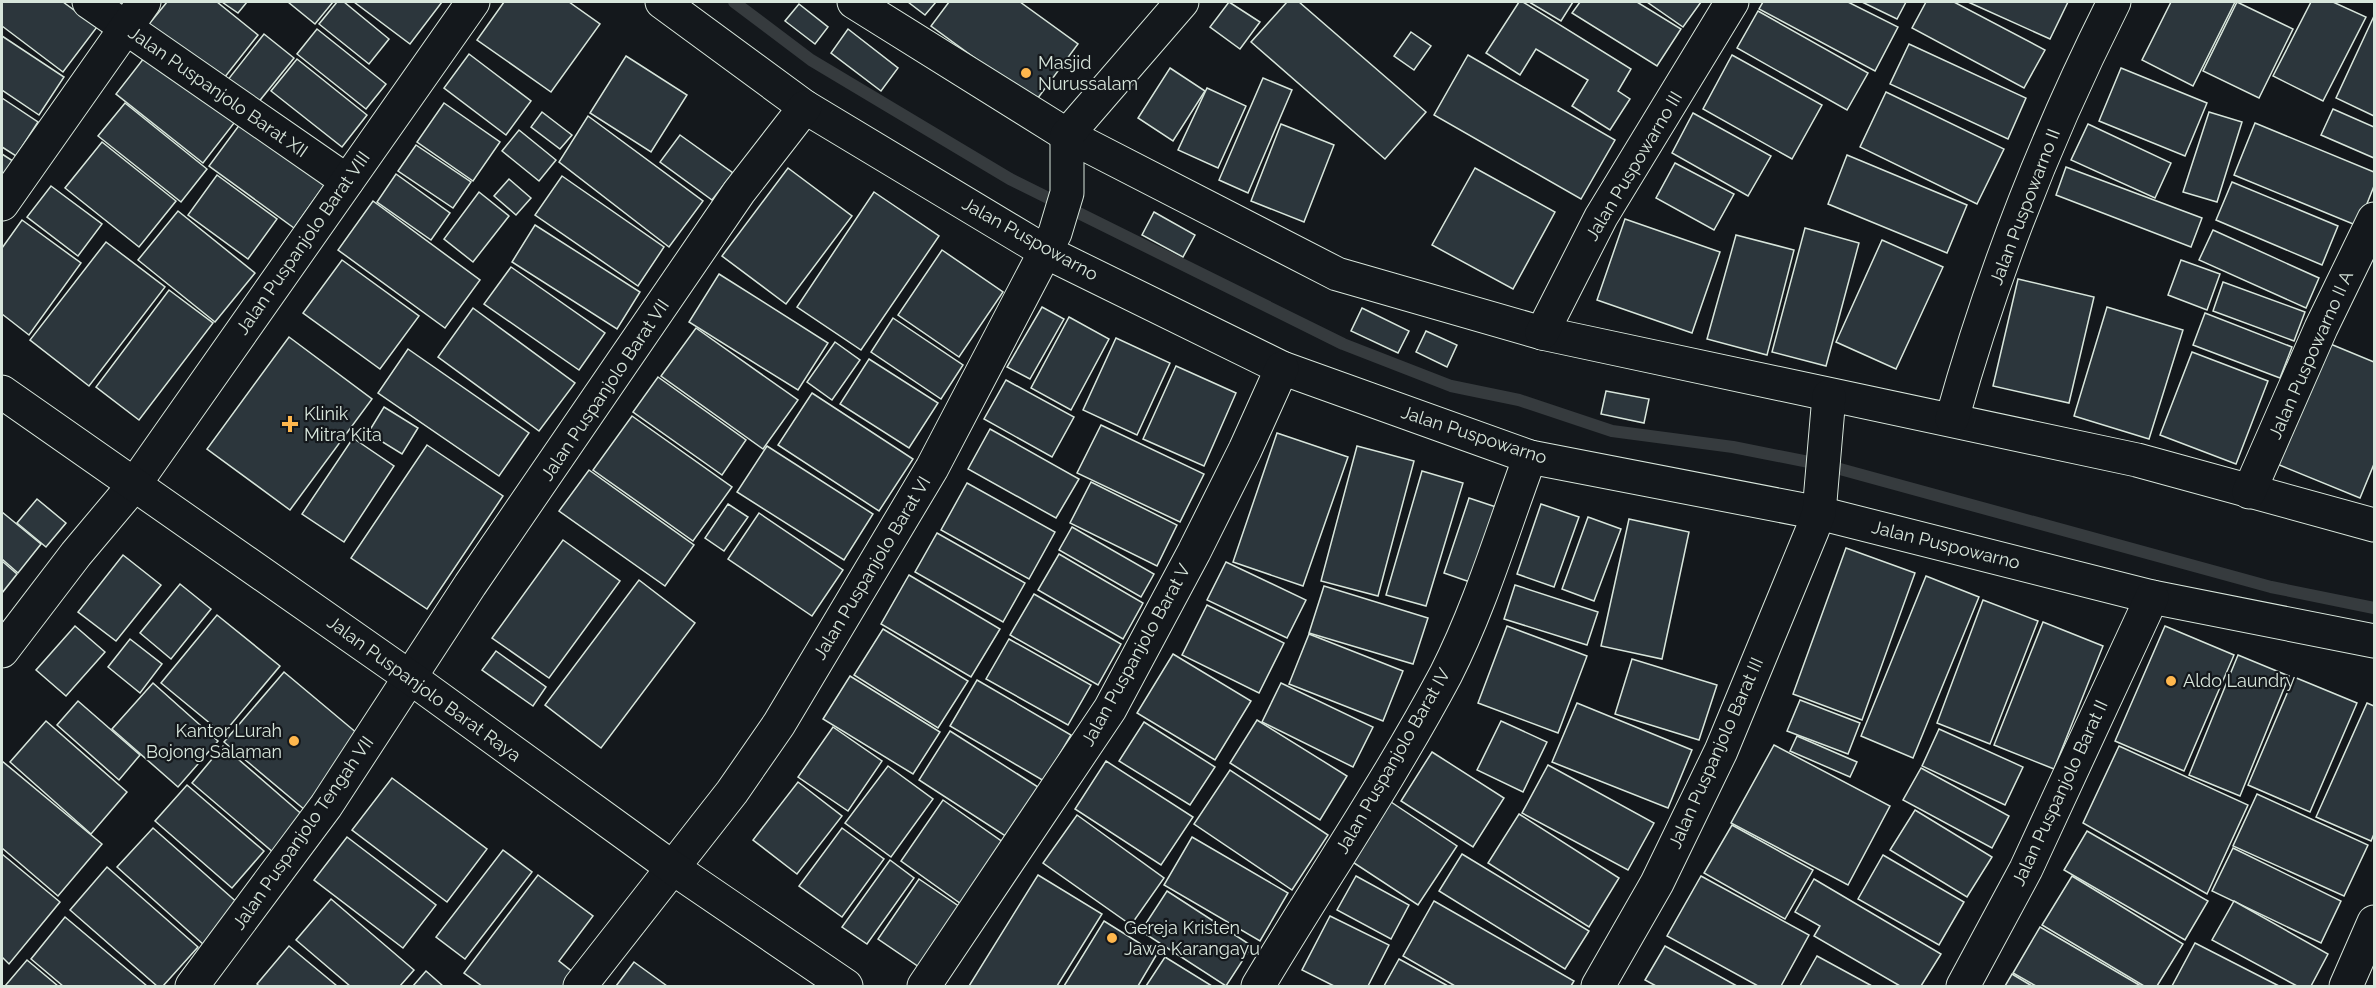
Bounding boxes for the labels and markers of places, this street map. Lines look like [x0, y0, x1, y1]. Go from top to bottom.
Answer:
place label: Masjid Nurussalam [1038, 52, 1138, 94]
marker: Masjid Nurussalam [1019, 66, 1033, 80]
place label: Klinik Mitra Kita [304, 403, 382, 445]
marker: Klinik Mitra Kita [281, 415, 299, 433]
place label: Aldo Laundry [2183, 670, 2296, 691]
marker: Aldo Laundry [2164, 674, 2178, 688]
place label: Kantor Lurah Bojong Salaman [146, 720, 282, 762]
marker: Kantor Lurah Bojong Salaman [287, 734, 301, 748]
place label: Gereja Kristen Jawa Karangayu [1124, 917, 1260, 959]
marker: Gereja Kristen Jawa Karangayu [1105, 931, 1119, 945]

